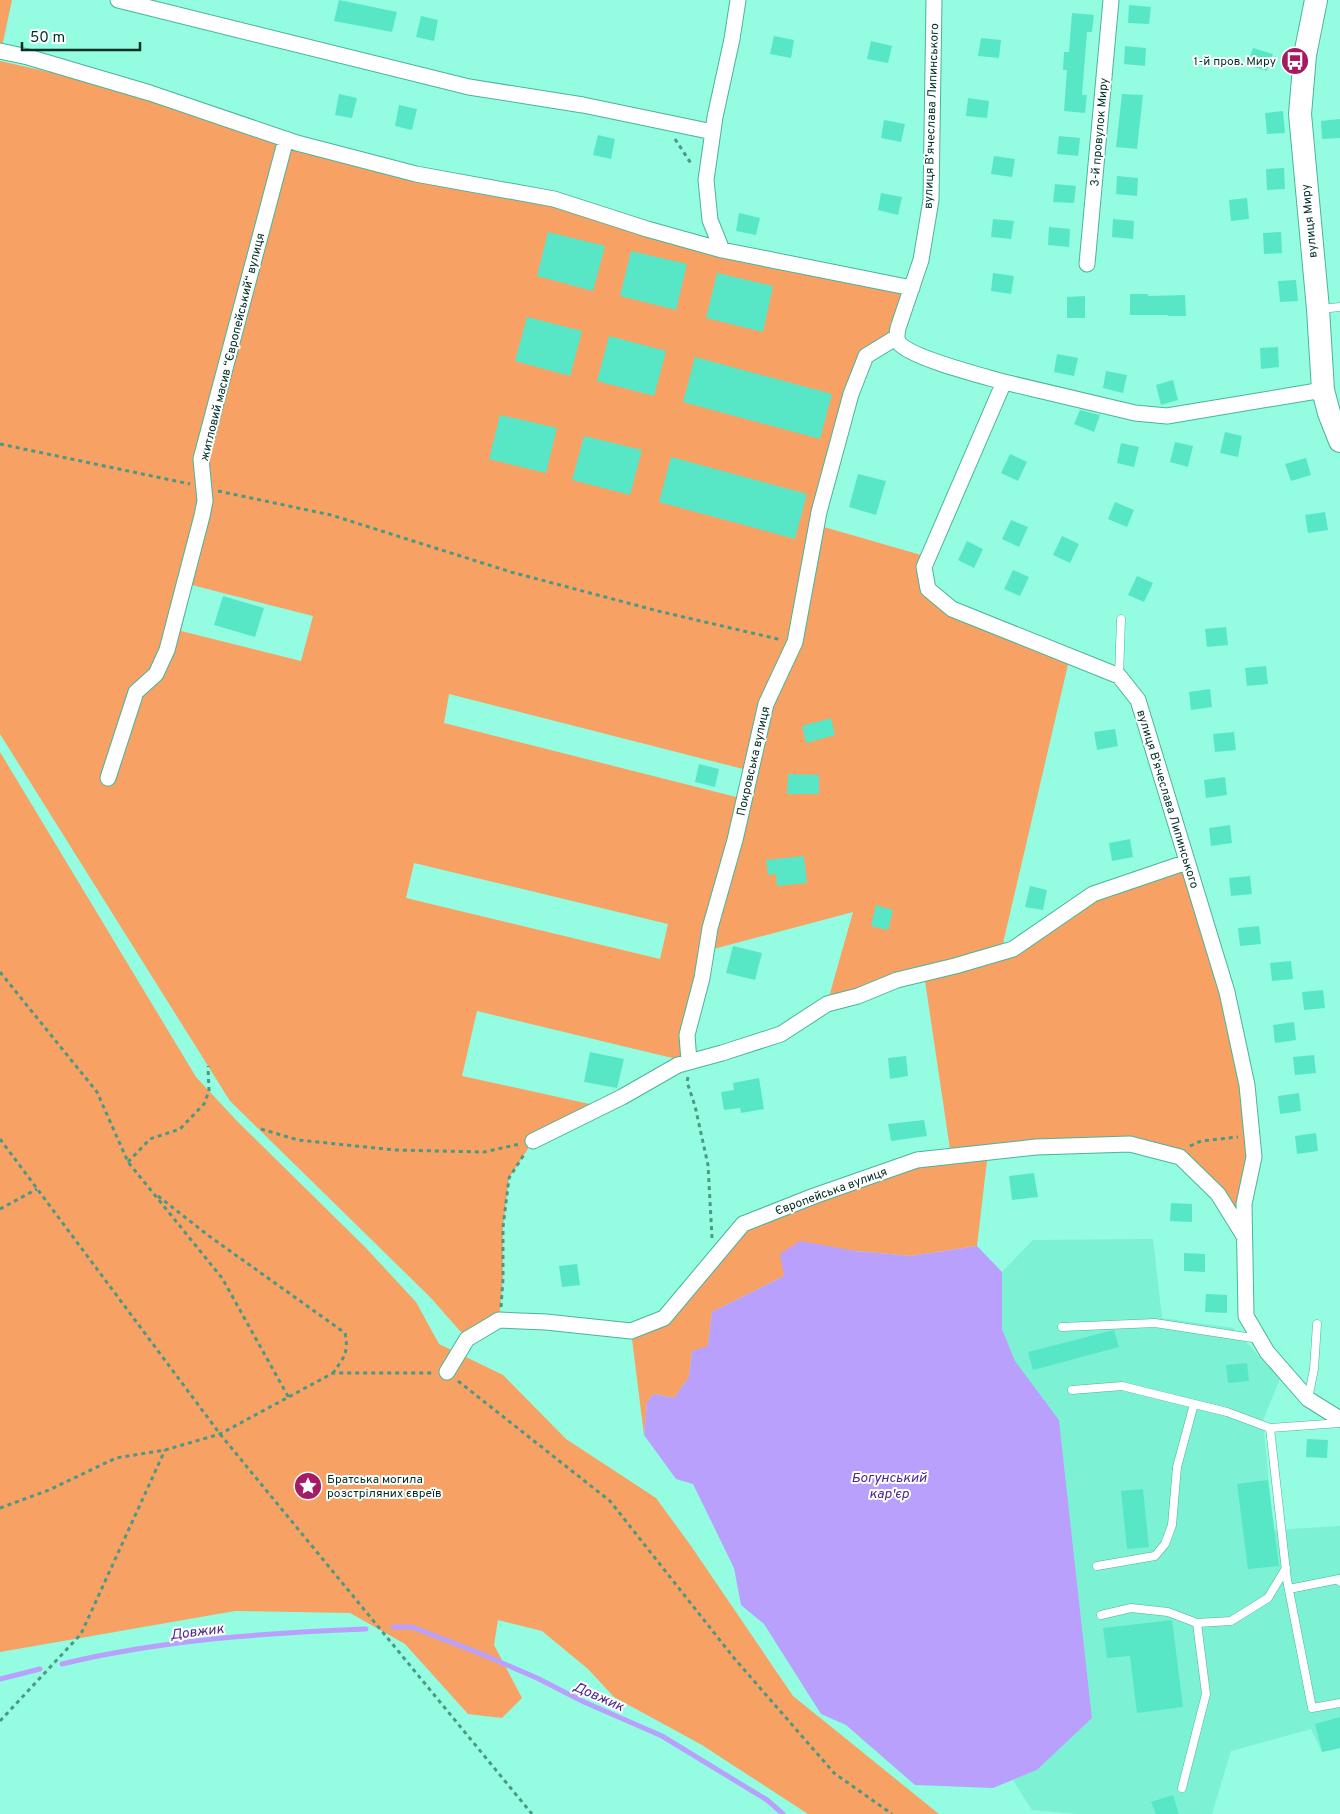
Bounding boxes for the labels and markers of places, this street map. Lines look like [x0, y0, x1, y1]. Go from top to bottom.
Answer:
bus stop icon: 1-й пров. Миру [1280, 46, 1310, 76]
place label: 1-й пров. Миру [1194, 54, 1276, 70]
place icon: Братська могила розстріляних євреїв [293, 1471, 323, 1501]
place label: Братська могила розстріляних євреїв [327, 1472, 442, 1502]

